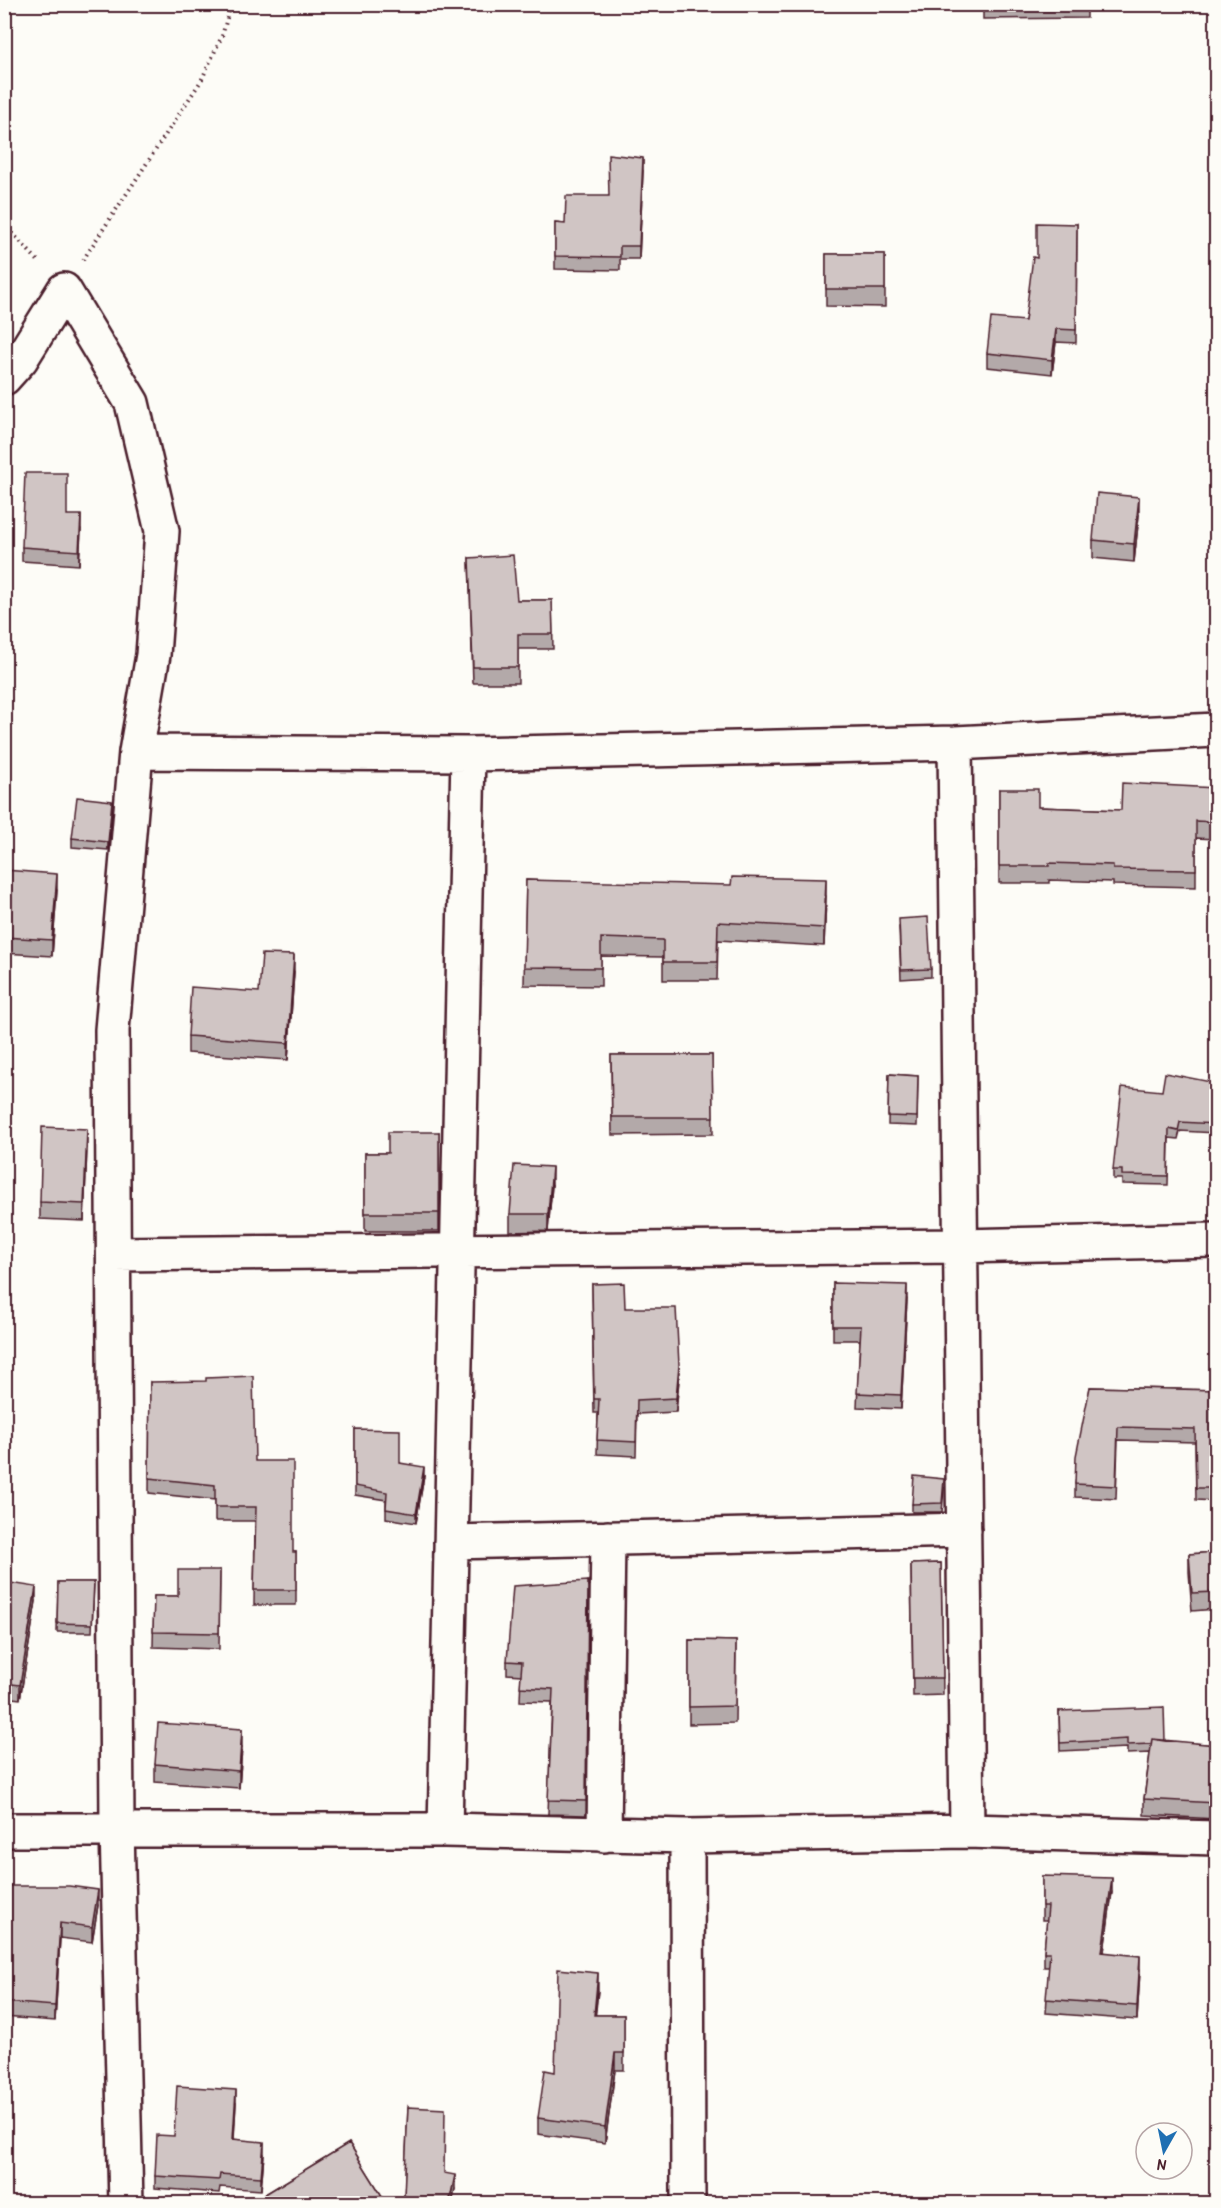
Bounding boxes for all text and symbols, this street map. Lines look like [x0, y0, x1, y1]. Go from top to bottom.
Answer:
north arrow [1134, 2121, 1194, 2181]
text: N [1155, 2154, 1168, 2177]

